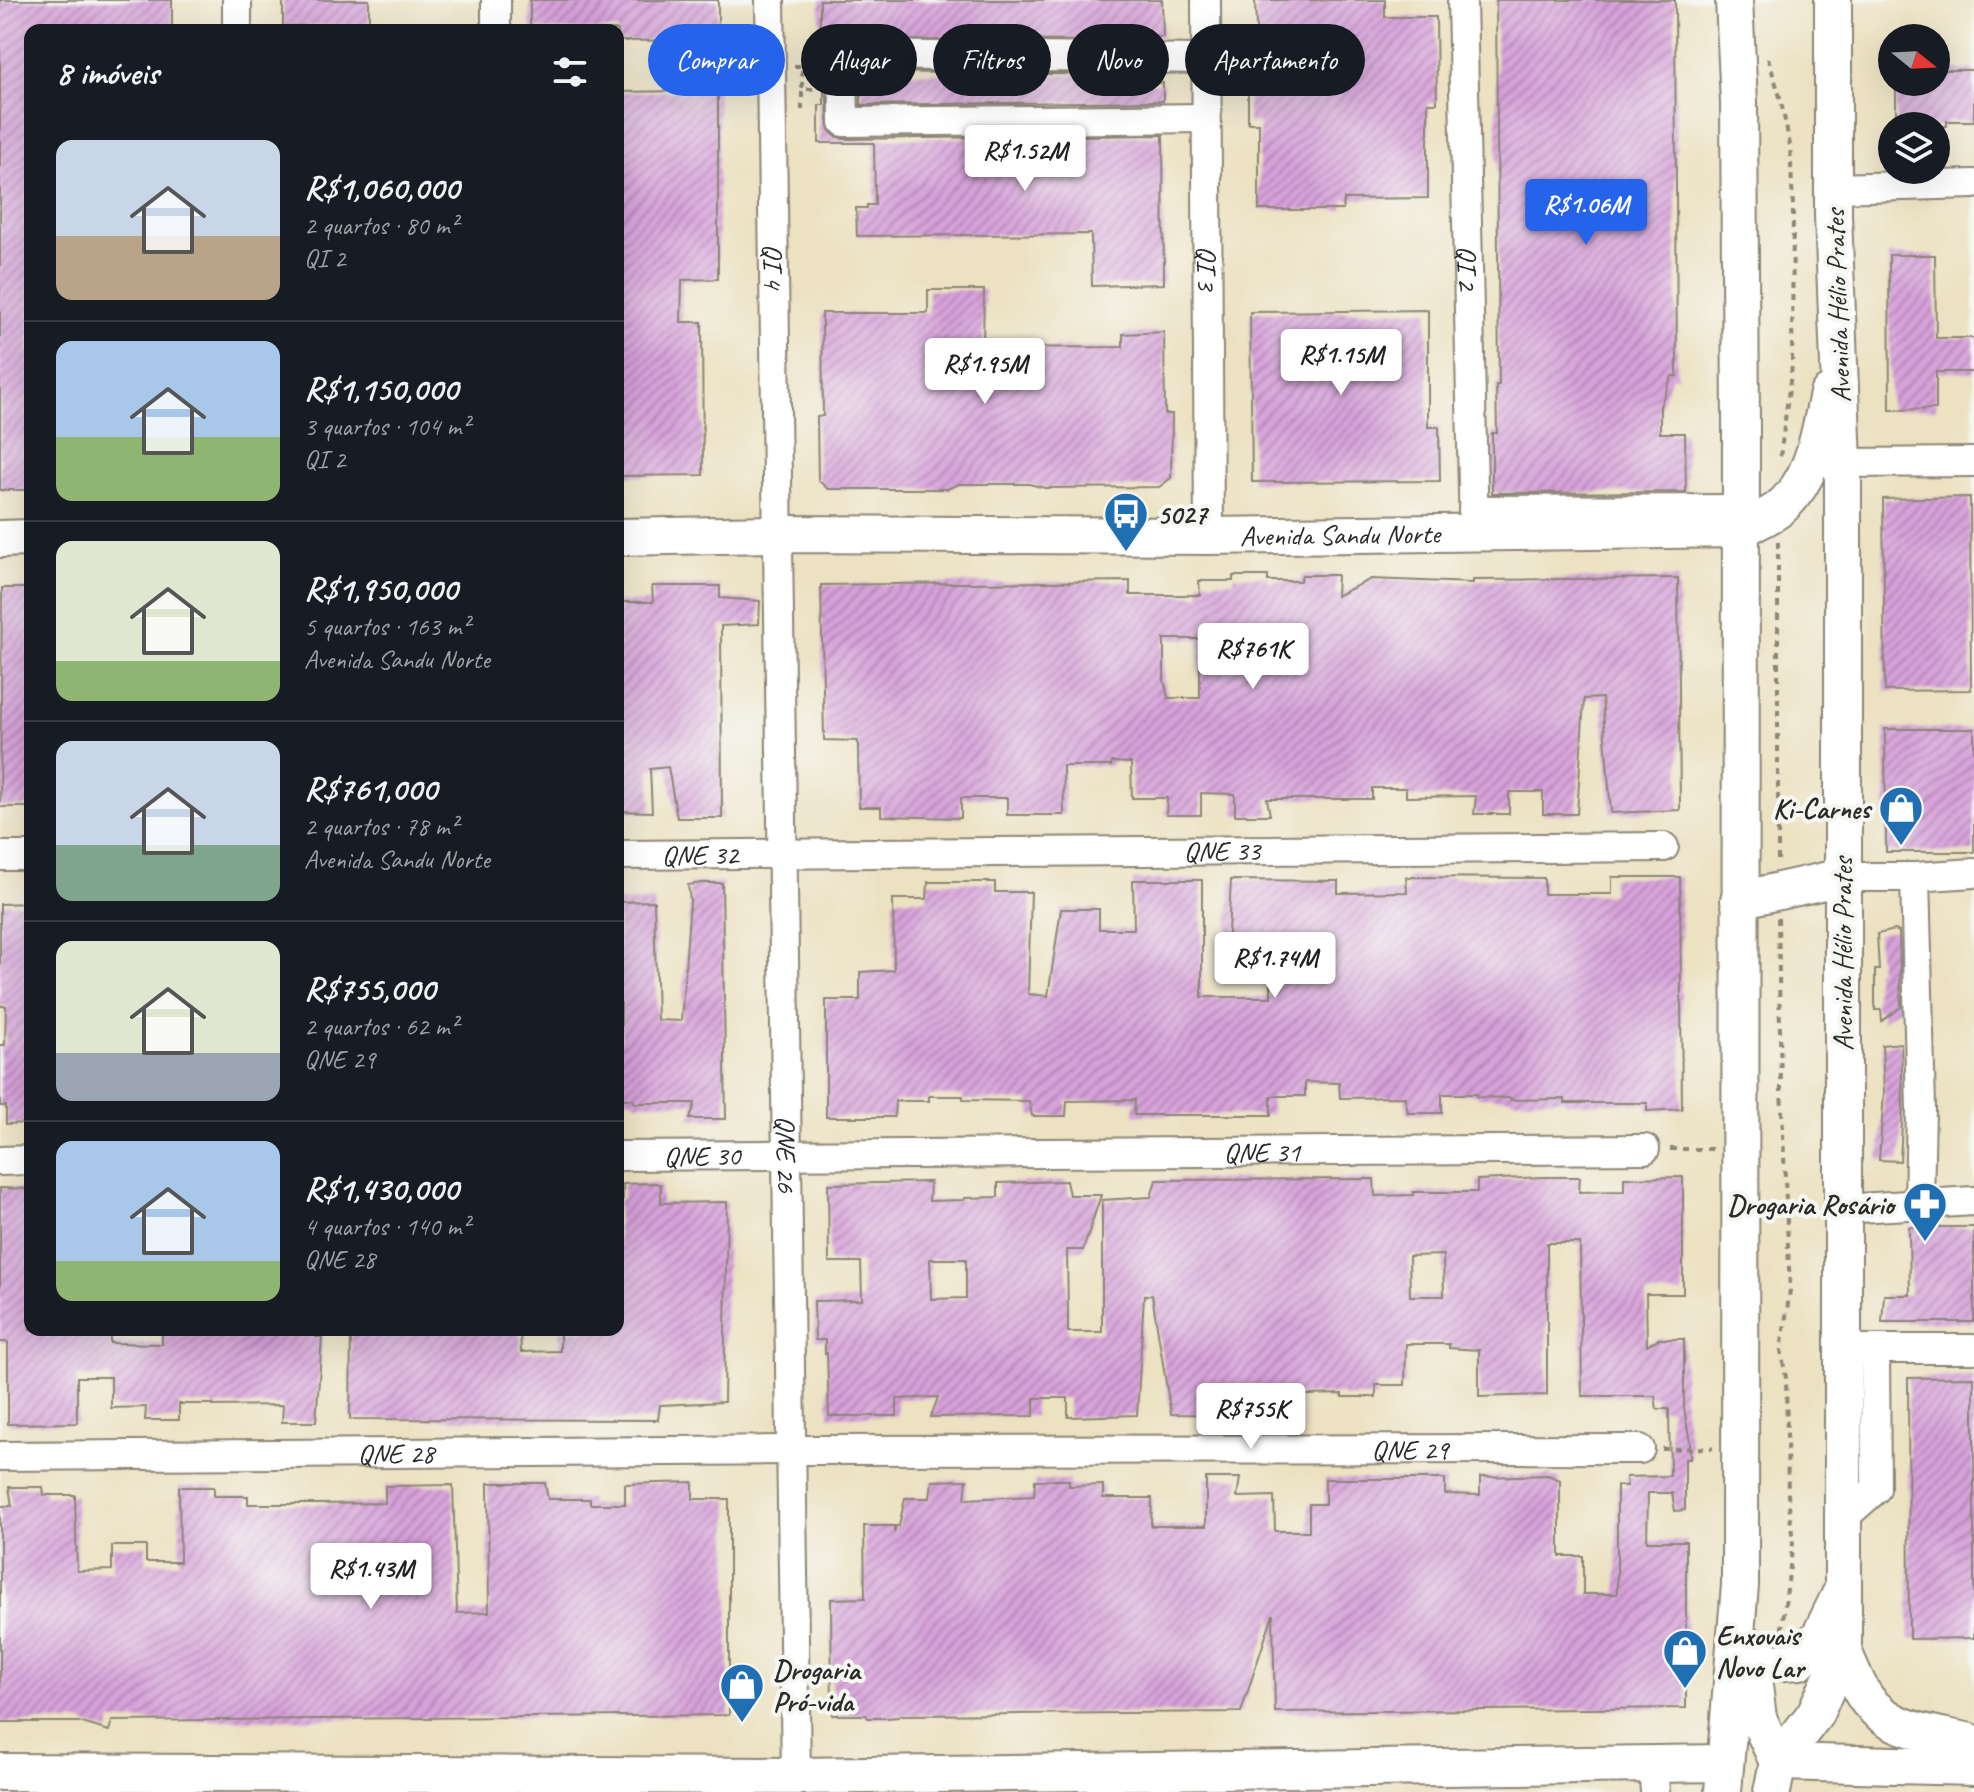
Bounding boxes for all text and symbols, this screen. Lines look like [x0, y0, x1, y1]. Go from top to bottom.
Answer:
chip: Comprar [648, 24, 785, 96]
chip: Alugar [801, 24, 917, 96]
chip: Filtros [933, 24, 1051, 96]
chip: Novo [1067, 24, 1169, 96]
chip: Apartamento [1185, 24, 1365, 96]
north arrow [1878, 24, 1950, 96]
map controls [1878, 24, 1950, 184]
icon: filters [548, 50, 592, 94]
text: 8 imóveis [56, 51, 159, 94]
button: layers [1878, 112, 1950, 184]
pin: R$1.52M [951, 125, 1099, 193]
text: R$1.52M [983, 134, 1067, 167]
text: R$1,060,000 [304, 166, 459, 209]
icon: home [120, 172, 216, 268]
pin: R$1.06M [1512, 179, 1660, 247]
text: R$1.06M [1543, 188, 1629, 221]
street label: Avenida Hélio Prates [1817, 206, 1858, 403]
text: 2 quartos · 80 m² [304, 209, 458, 242]
text: QI 2 [304, 242, 345, 275]
street label: QI 4 [756, 243, 791, 291]
street label: QI 2 [1450, 245, 1486, 293]
street label: QI 3 [1189, 246, 1225, 293]
pin: R$1.15M [1267, 329, 1415, 397]
pin: R$1.95M [911, 338, 1059, 406]
text: R$1.15M [1299, 338, 1383, 371]
text: R$1.95M [943, 347, 1027, 380]
text: R$1,150,000 [304, 367, 458, 410]
icon: home [120, 373, 216, 469]
text: 3 quartos · 104 m² [304, 410, 469, 443]
text: QI 2 [304, 443, 345, 476]
bus stop icon: 5027 [1102, 490, 1150, 553]
place label: 5027 [1157, 497, 1209, 532]
street label: Avenida Sandu Norte [1240, 516, 1442, 554]
text: R$1,950,000 [304, 567, 457, 610]
icon: home [120, 573, 216, 669]
text: 5 quartos · 163 m² [304, 610, 469, 643]
pin: R$761K [1188, 623, 1318, 691]
text: R$761K [1216, 632, 1290, 665]
text: Avenida Sandu Norte [304, 643, 490, 676]
text: R$761,000 [304, 767, 437, 810]
icon: home [120, 773, 216, 869]
shop icon: Ki-Carnes [1877, 784, 1925, 847]
place label: Ki-Carnes [1773, 791, 1873, 826]
text: 2 quartos · 78 m² [304, 810, 458, 843]
street label: QNE 33 [1183, 833, 1263, 869]
street label: QNE 32 [662, 837, 741, 873]
text: Avenida Sandu Norte [304, 843, 490, 876]
street label: Avenida Hélio Prates [1825, 855, 1860, 1051]
pin: R$1.74M [1201, 932, 1349, 1000]
text: R$1.74M [1233, 941, 1317, 974]
text: R$755,000 [304, 967, 435, 1010]
icon: home [120, 973, 216, 1069]
text: 2 quartos · 62 m² [304, 1010, 458, 1043]
text: QNE 29 [304, 1043, 375, 1076]
street label: QNE 26 [768, 1115, 804, 1194]
street label: QNE 31 [1224, 1134, 1302, 1170]
street label: QNE 30 [664, 1138, 743, 1174]
text: R$1,430,000 [304, 1167, 458, 1210]
icon: home [120, 1173, 216, 1269]
pharmacy icon: Drogaria Rosário [1901, 1180, 1949, 1243]
place label: Drogaria Rosário [1728, 1187, 1897, 1222]
text: 4 quartos · 140 m² [304, 1210, 469, 1243]
text: QNE 28 [304, 1243, 375, 1276]
pin: R$755K [1186, 1383, 1316, 1451]
text: R$755K [1214, 1392, 1288, 1425]
street label: QNE 29 [1372, 1432, 1451, 1467]
street label: QNE 28 [357, 1436, 437, 1471]
pin: R$1.43M [297, 1543, 445, 1611]
text: R$1.43M [328, 1552, 414, 1585]
place label: Enxovais Novo Lar [1716, 1618, 1806, 1685]
shop icon: Enxovais Novo Lar [1661, 1627, 1709, 1690]
place label: Drogaria Pró-vida [773, 1652, 862, 1719]
shop icon: Drogaria Pró-vida [718, 1661, 766, 1724]

